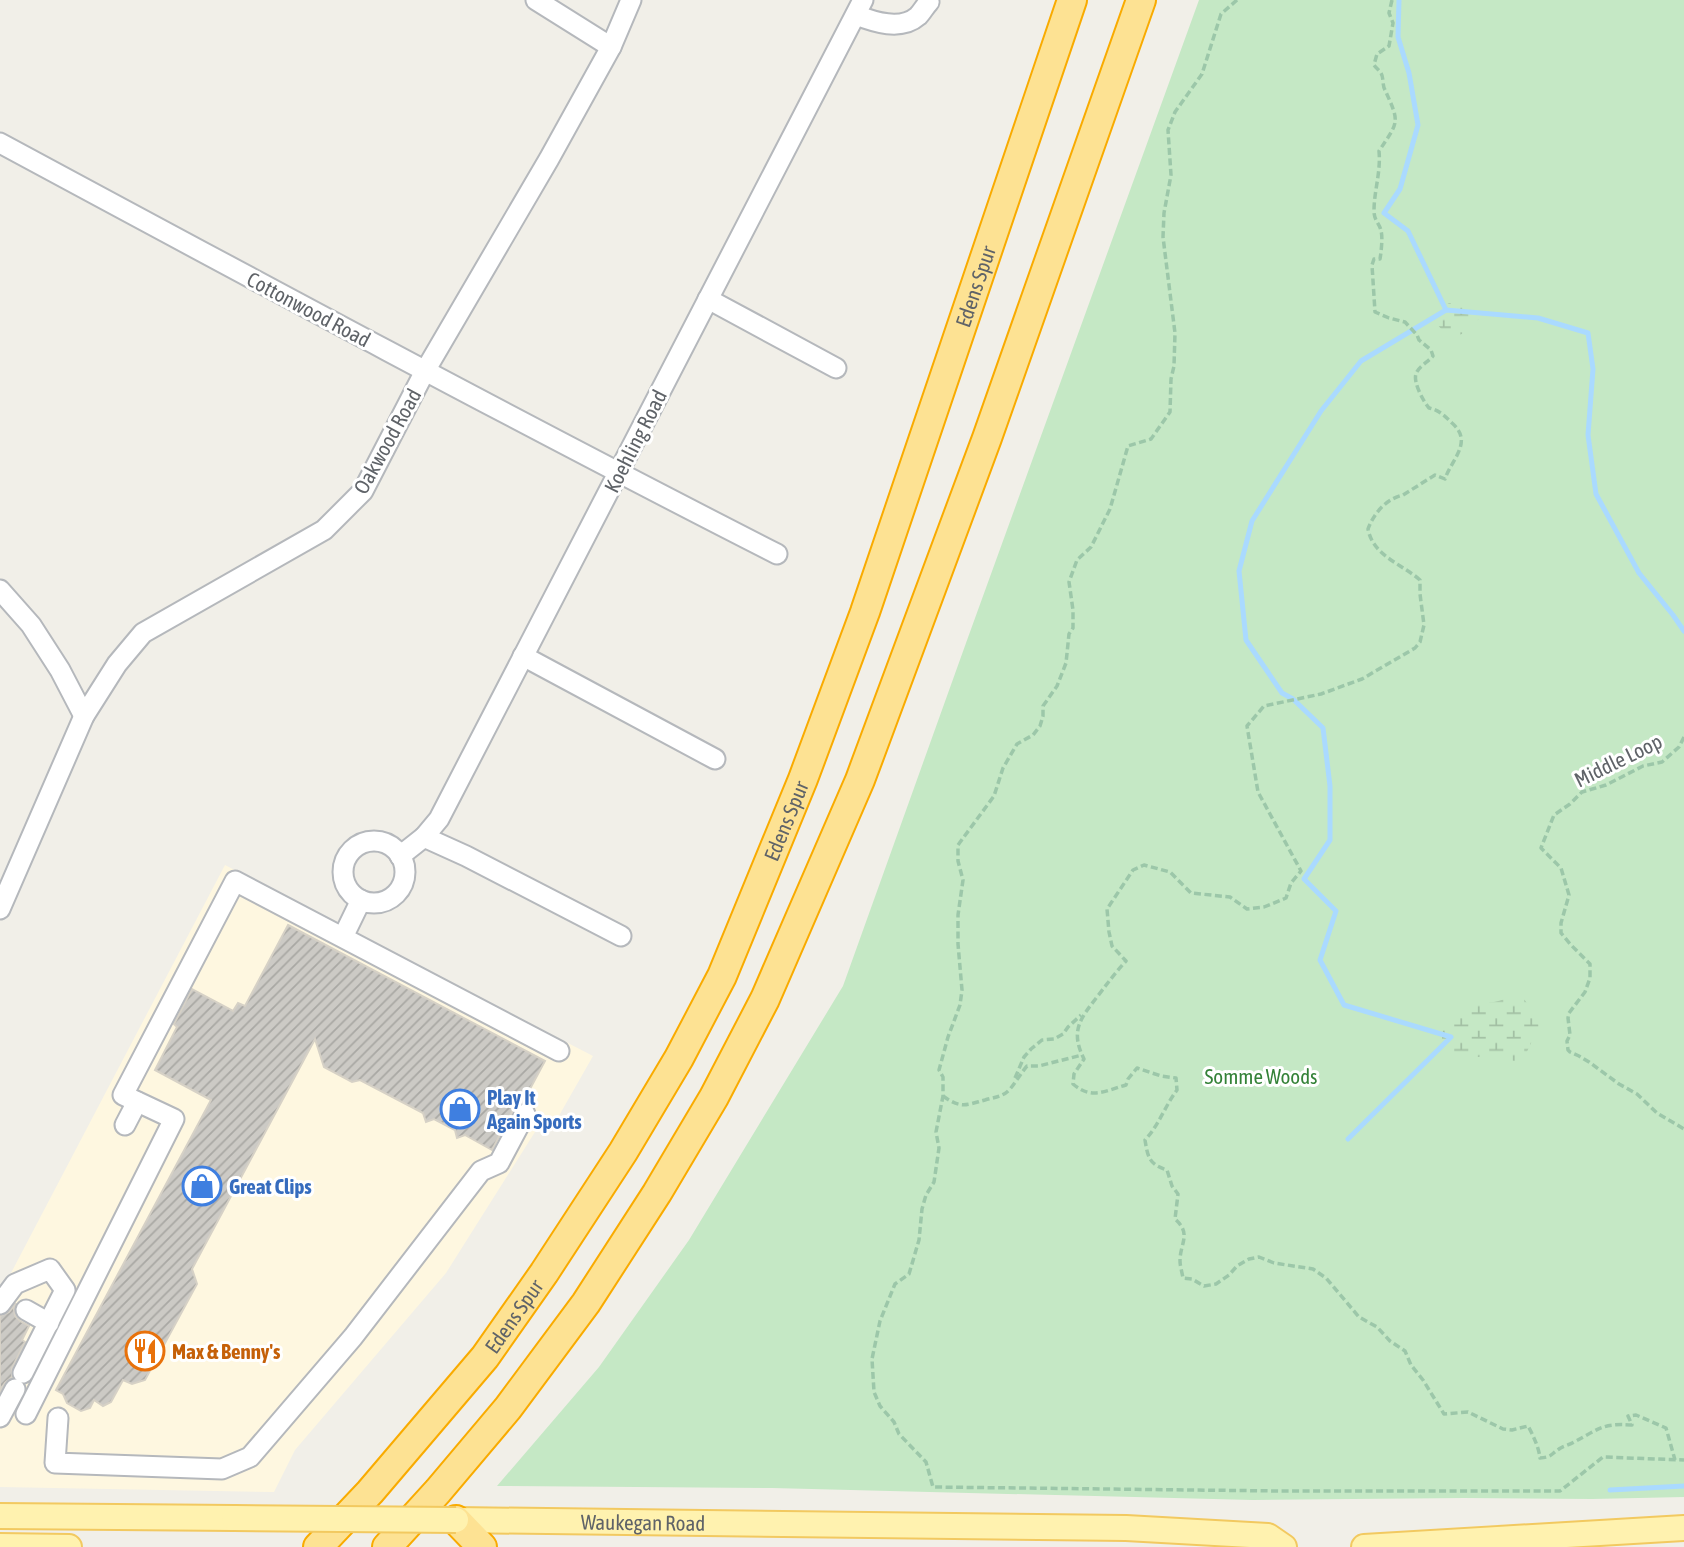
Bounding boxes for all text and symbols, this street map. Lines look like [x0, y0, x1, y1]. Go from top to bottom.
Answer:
street label: Edens Spur [950, 242, 1000, 330]
street label: Cottonwood Road [243, 266, 375, 352]
street label: Oakwood Road [348, 384, 426, 498]
street label: Koehling Road [599, 386, 671, 496]
street label: Middle Loop [1570, 729, 1666, 791]
street label: Edens Spur [759, 777, 813, 864]
park label: Somme Woods [1204, 1064, 1318, 1088]
place label: Play It Again Sports [486, 1085, 582, 1133]
shop icon: Play It Again Sports [439, 1088, 481, 1130]
shop icon: Great Clips [181, 1165, 223, 1207]
place label: Great Clips [229, 1174, 312, 1198]
street label: Edens Spur [480, 1274, 548, 1357]
restaurant icon: Max & Benny's [124, 1330, 166, 1372]
place label: Max & Benny's [172, 1339, 281, 1363]
street label: Waukegan Road [581, 1509, 705, 1535]

